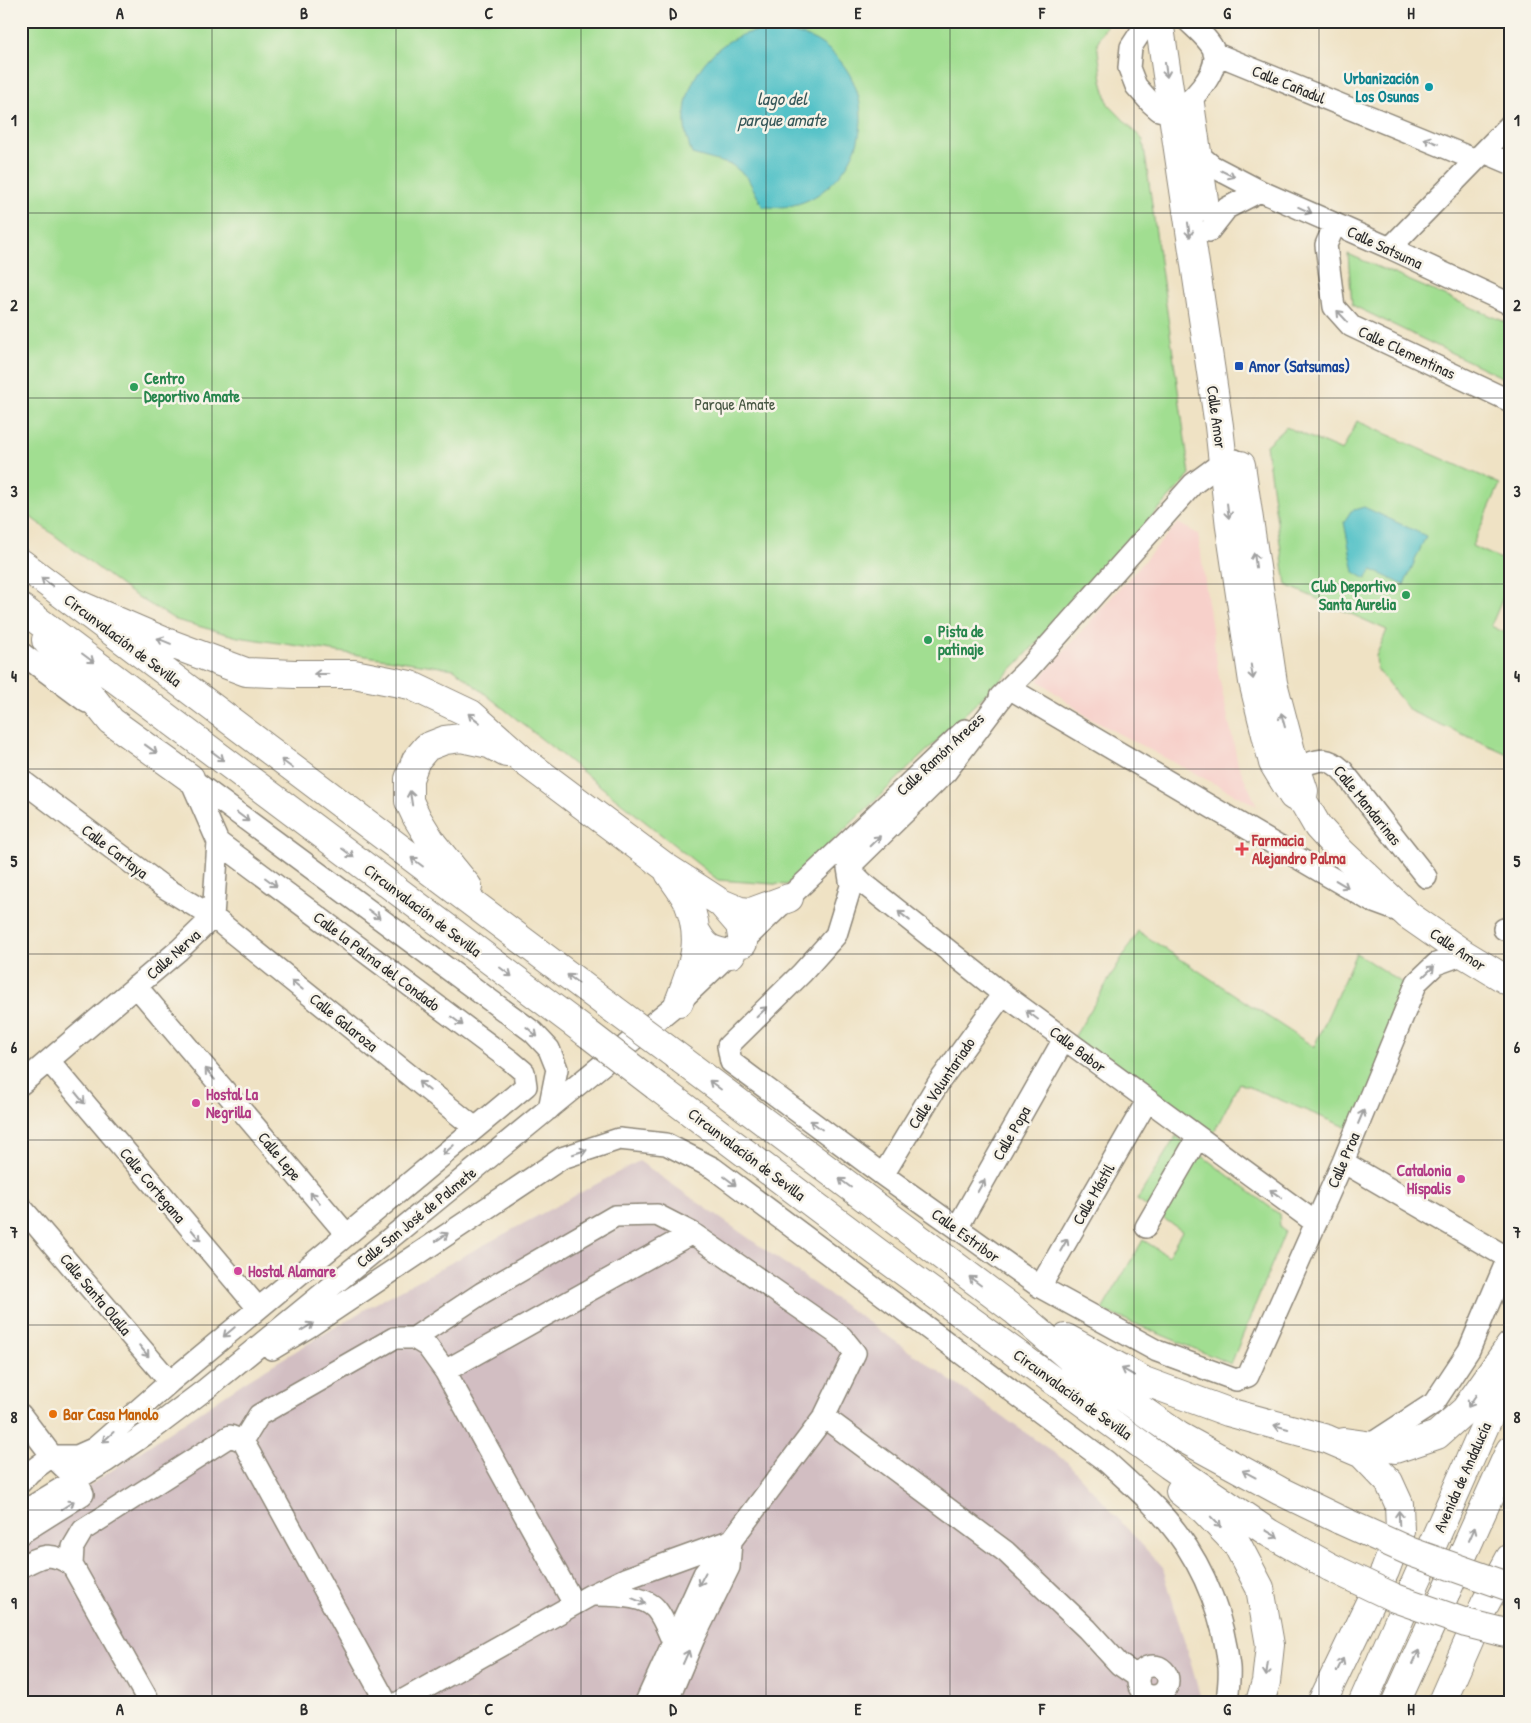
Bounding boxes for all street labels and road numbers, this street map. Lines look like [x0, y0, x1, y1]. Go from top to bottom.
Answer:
street label: Calle Cañadul [1249, 59, 1330, 109]
street label: Calle Satsuma [1344, 220, 1426, 274]
street label: Calle Clementinas [1355, 320, 1459, 384]
street label: Calle Amor [1202, 384, 1232, 450]
street label: Circunvalación de Sevilla [60, 589, 186, 691]
street label: Calle Ramón Areces [891, 707, 989, 801]
street label: Calle Mandarinas [1329, 760, 1407, 850]
street label: Calle Cartaya [77, 819, 153, 883]
street label: Circunvalación de Sevilla [360, 859, 486, 961]
street label: Calle la Palma del Condado [309, 906, 445, 1016]
street label: Calle Amor [1426, 922, 1490, 976]
street label: Calle Nerva [141, 924, 205, 984]
street label: Calle Galaroza [305, 988, 383, 1056]
street label: Calle Babor [1045, 1020, 1111, 1078]
street label: Calle Voluntariado [902, 1033, 980, 1133]
street label: Calle Popa [987, 1102, 1035, 1164]
street label: Circunvalación de Sevilla [684, 1103, 810, 1205]
street label: Calle Lepe [253, 1127, 307, 1186]
street label: Calle Proa [1321, 1129, 1365, 1191]
street label: Calle Cortegana [115, 1143, 191, 1227]
street label: Calle Mástil [1067, 1159, 1120, 1229]
street label: Calle San José de Palmete [351, 1161, 481, 1272]
street label: Calle Estribor [927, 1203, 1005, 1267]
street label: Calle Santa Olalla [55, 1248, 137, 1340]
street label: Circunvalación de Sevilla [1009, 1343, 1137, 1445]
street label: Avenida de Andalucía [1428, 1419, 1496, 1535]

